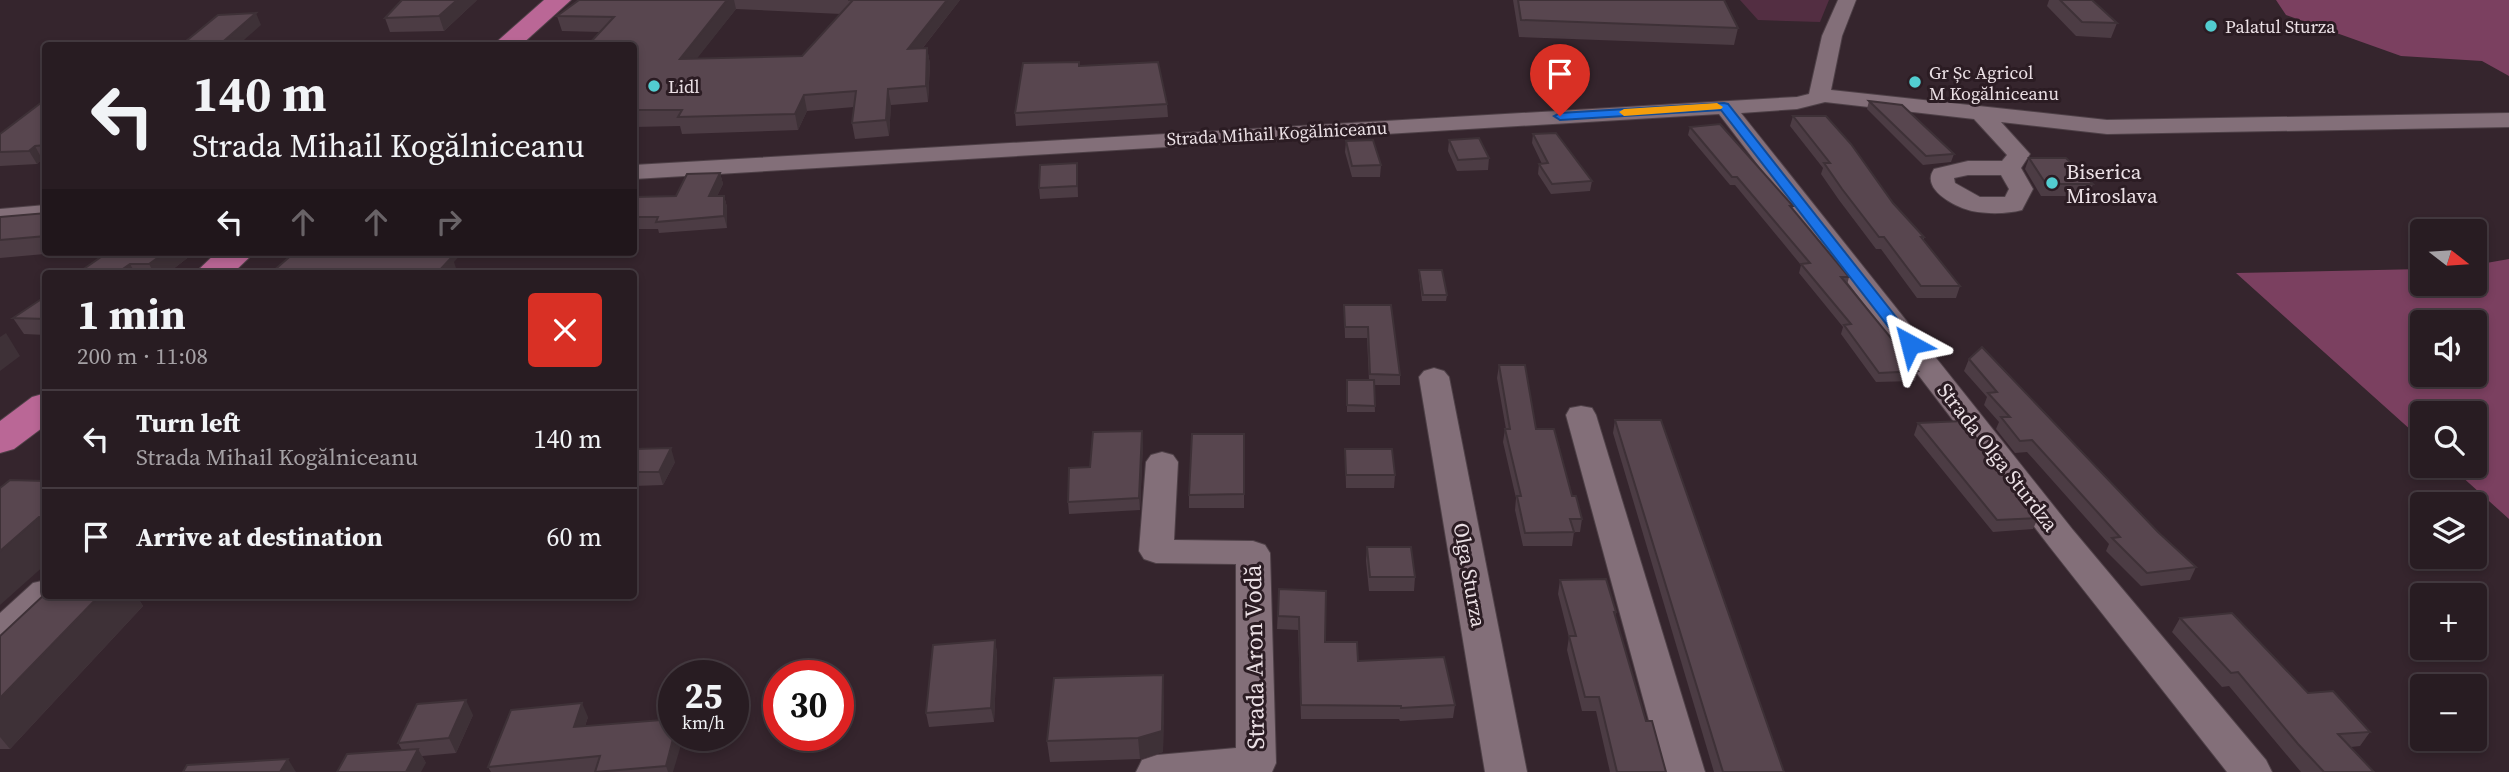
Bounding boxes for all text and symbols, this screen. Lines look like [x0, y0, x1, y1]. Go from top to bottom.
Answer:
place label: Palatul Sturza [2225, 14, 2336, 39]
marker: Palatul Sturza [2203, 18, 2219, 34]
pin [1530, 44, 1590, 116]
icon: arrive [1541, 55, 1579, 93]
text: 140 m [192, 60, 327, 127]
place label: Gr Șc Agricol M Kogălniceanu [1929, 60, 2059, 106]
icon: left [77, 70, 168, 161]
place label: Lidl [668, 74, 700, 99]
marker: Gr Șc Agricol M Kogălniceanu [1907, 74, 1923, 90]
marker: Lidl [646, 78, 662, 94]
street label: Strada Mihail Kogălniceanu [1166, 115, 1388, 151]
text: Strada Mihail Kogălniceanu [192, 124, 585, 168]
place label: Biserica Miroslava [2066, 157, 2158, 210]
marker: Biserica Miroslava [2044, 175, 2060, 191]
icon: left [211, 203, 249, 241]
icon: ahead [284, 203, 322, 241]
icon: ahead [357, 203, 395, 241]
icon: right [430, 203, 468, 241]
north arrow [2410, 219, 2487, 296]
map controls [2410, 219, 2487, 751]
text: 1 min [77, 285, 186, 343]
button: close [528, 293, 602, 367]
position arrow [1873, 307, 1947, 381]
button: sound [2410, 310, 2487, 387]
text: 200 m · 11:08 [77, 340, 208, 372]
street label: Strada Olga Sturdza [1931, 377, 2065, 538]
button: search [2410, 401, 2487, 478]
text: Turn left [136, 405, 240, 441]
icon: left [77, 420, 115, 458]
text: 140 m [534, 421, 602, 457]
text: Strada Mihail Kogălniceanu [136, 441, 418, 473]
button: layers [2410, 492, 2487, 569]
icon: arrive [77, 518, 115, 556]
text: Arrive at destination [136, 519, 383, 555]
text: 60 m [547, 519, 602, 555]
street label: Olga Sturza [1447, 520, 1494, 630]
street label: Strada Aron Vodă [1236, 564, 1272, 750]
button: + [2410, 583, 2487, 660]
speed limit sign: 30 [763, 660, 854, 751]
text: 25 [685, 672, 722, 720]
button: − [2410, 674, 2487, 751]
text: km/h [682, 710, 725, 735]

